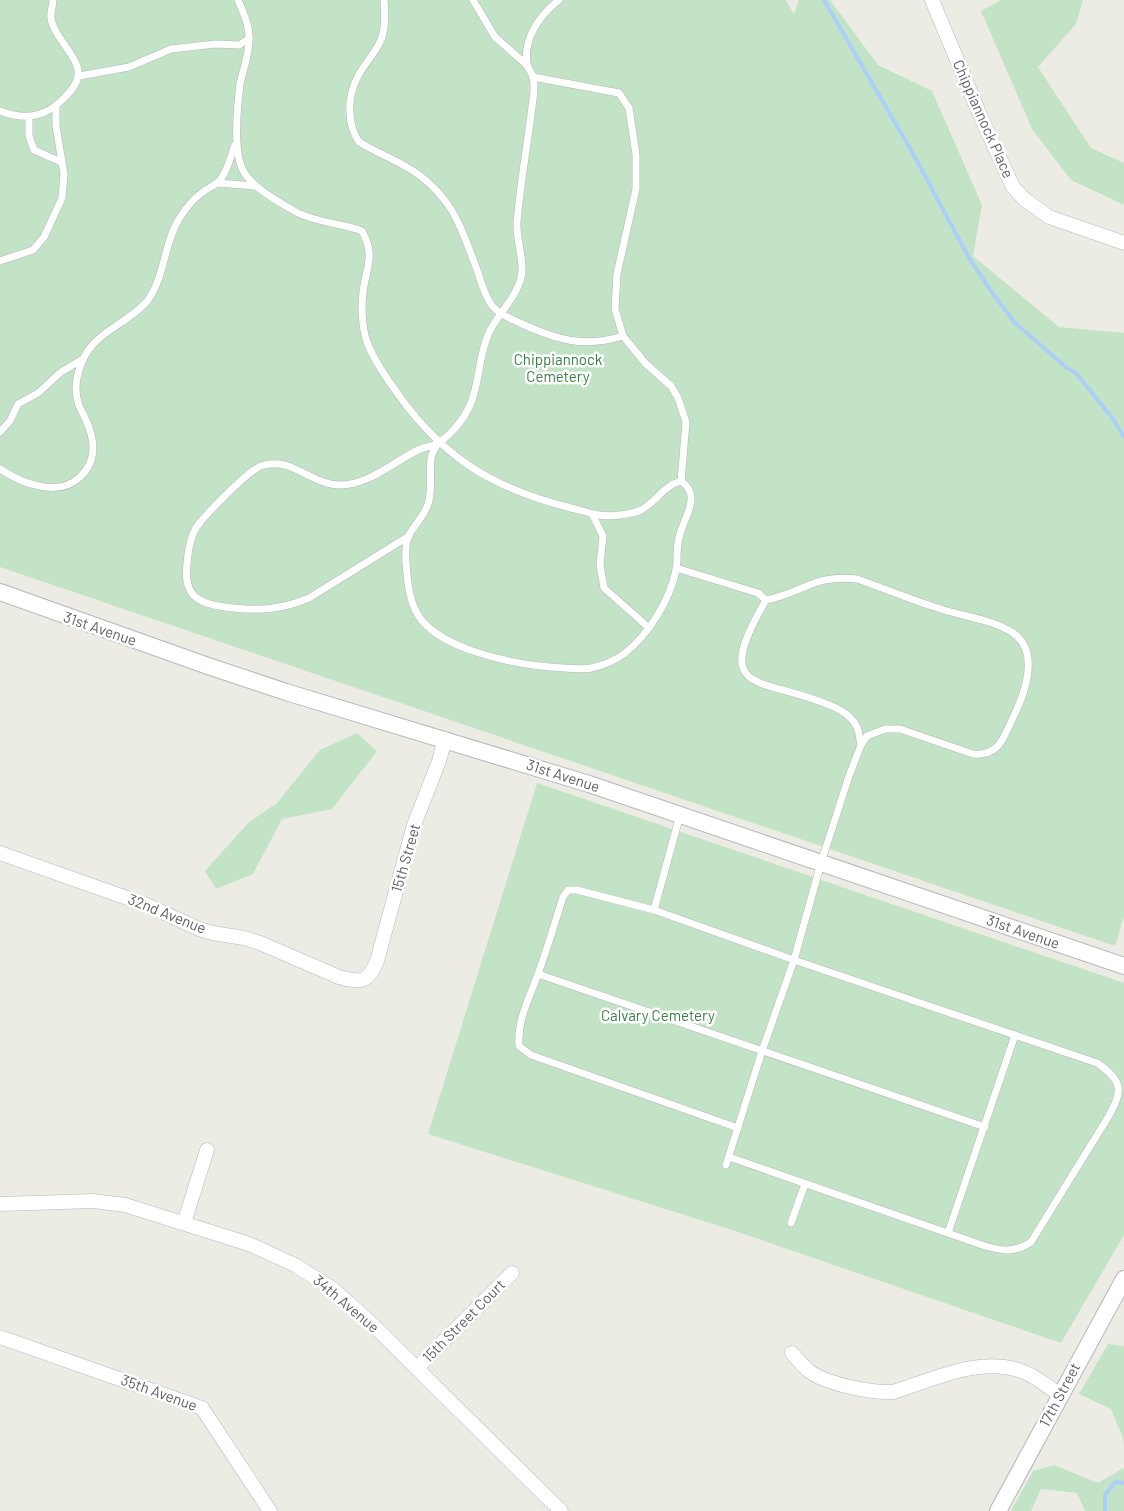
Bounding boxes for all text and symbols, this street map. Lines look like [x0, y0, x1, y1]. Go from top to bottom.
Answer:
street label: Chippiannock Place [950, 57, 1018, 180]
park label: Chippiannock Cemetery [514, 350, 603, 385]
street label: 31st Avenue [61, 607, 139, 649]
street label: 31st Avenue [524, 755, 602, 795]
street label: 15th Street [387, 821, 423, 894]
street label: 32nd Avenue [126, 889, 209, 937]
street label: 31st Avenue [984, 910, 1062, 952]
park label: Calvary Cemetery [601, 1006, 715, 1024]
street label: 34th Avenue [310, 1271, 383, 1336]
street label: 15th Street Court [418, 1275, 509, 1366]
street label: 17th Street [1035, 1359, 1083, 1430]
street label: 35th Avenue [119, 1370, 200, 1414]

